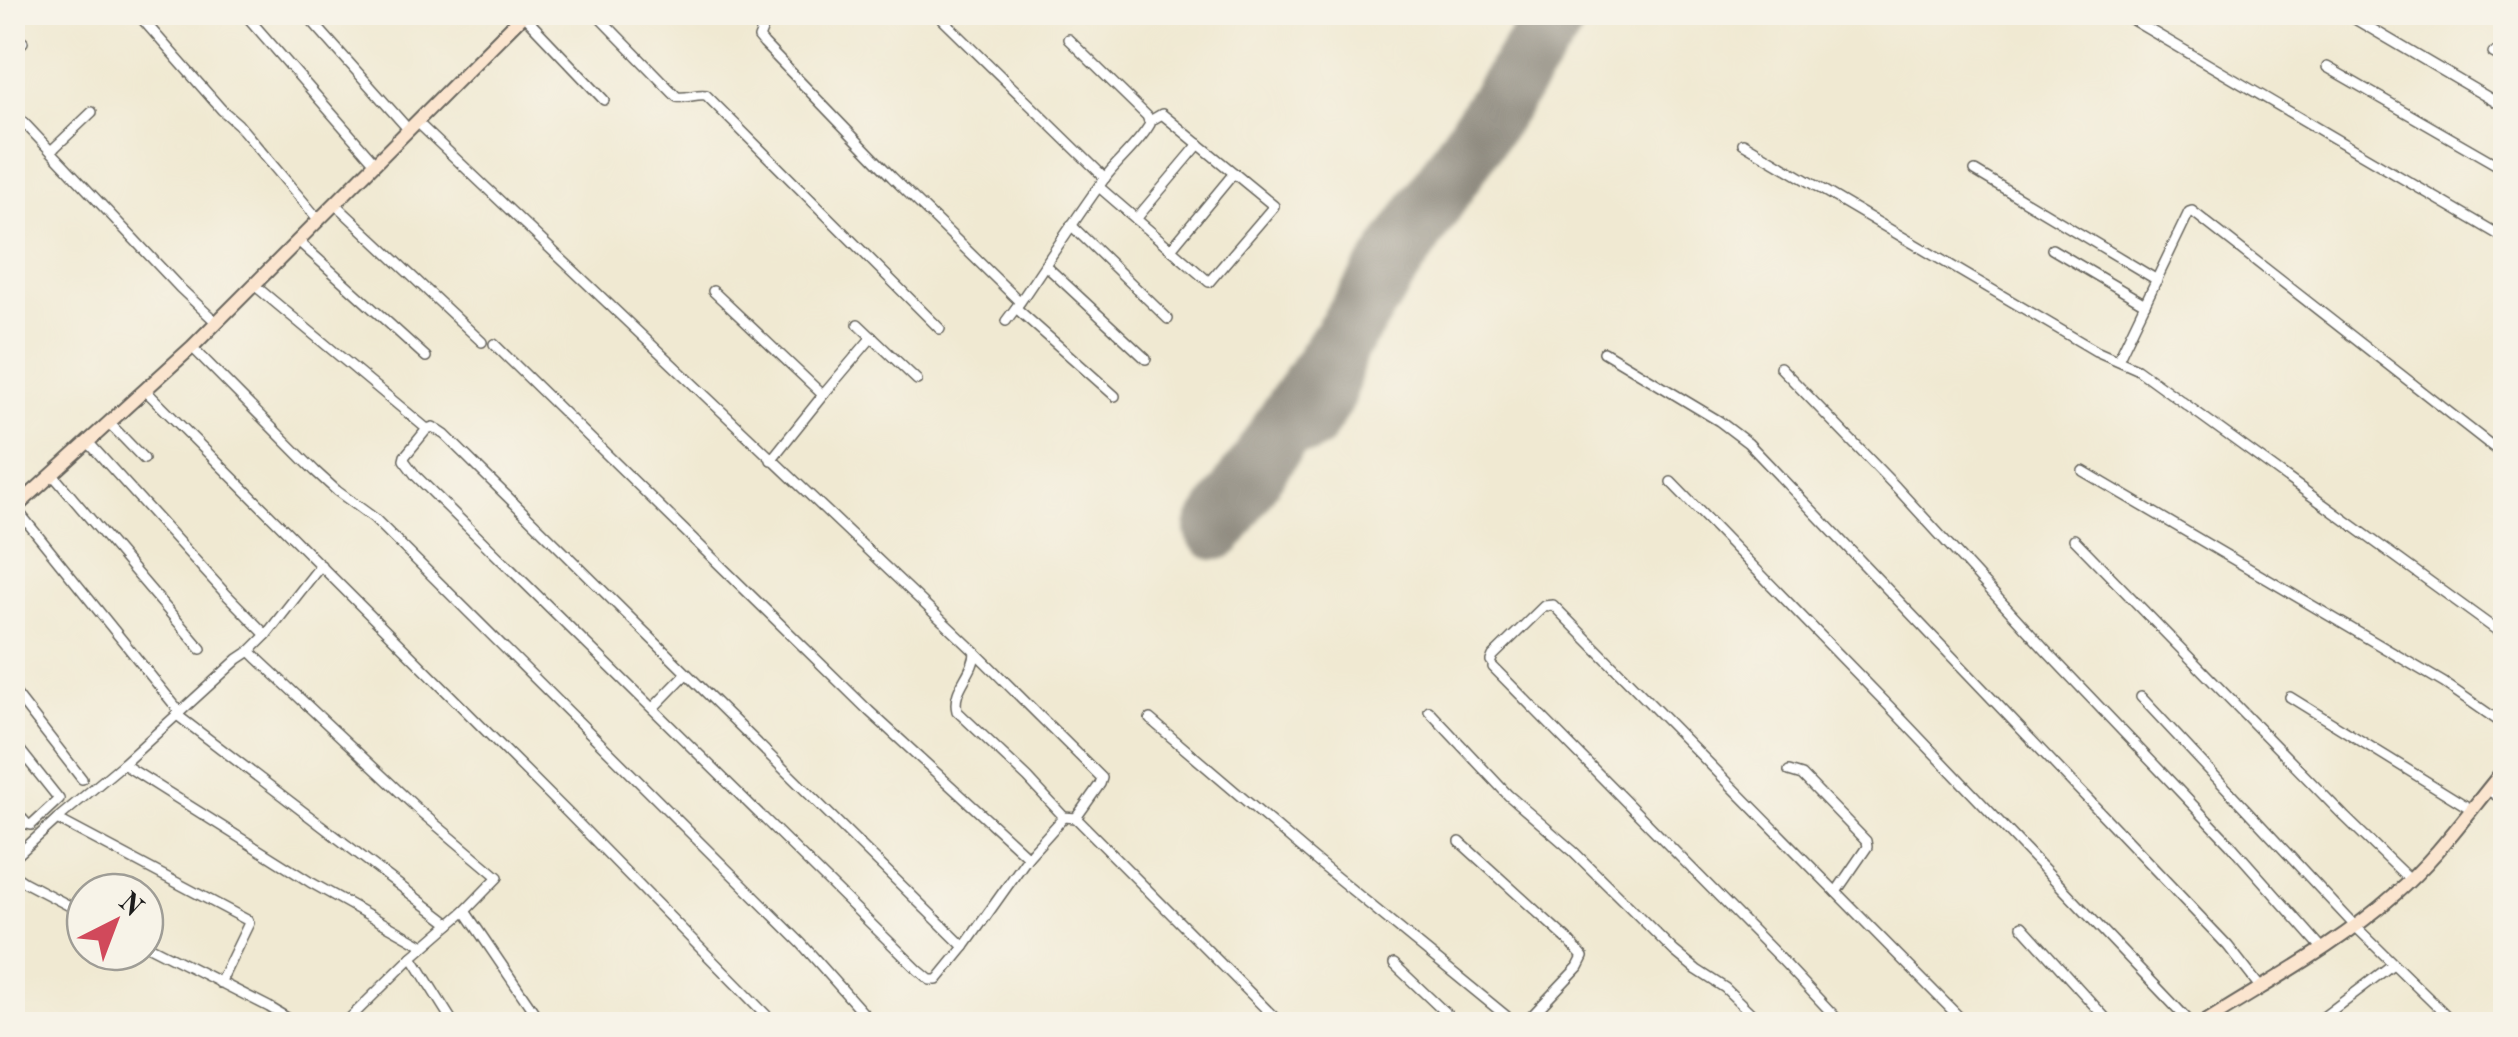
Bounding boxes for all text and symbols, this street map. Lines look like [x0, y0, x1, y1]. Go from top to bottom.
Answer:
north arrow [65, 872, 165, 972]
text: N [112, 888, 147, 924]

